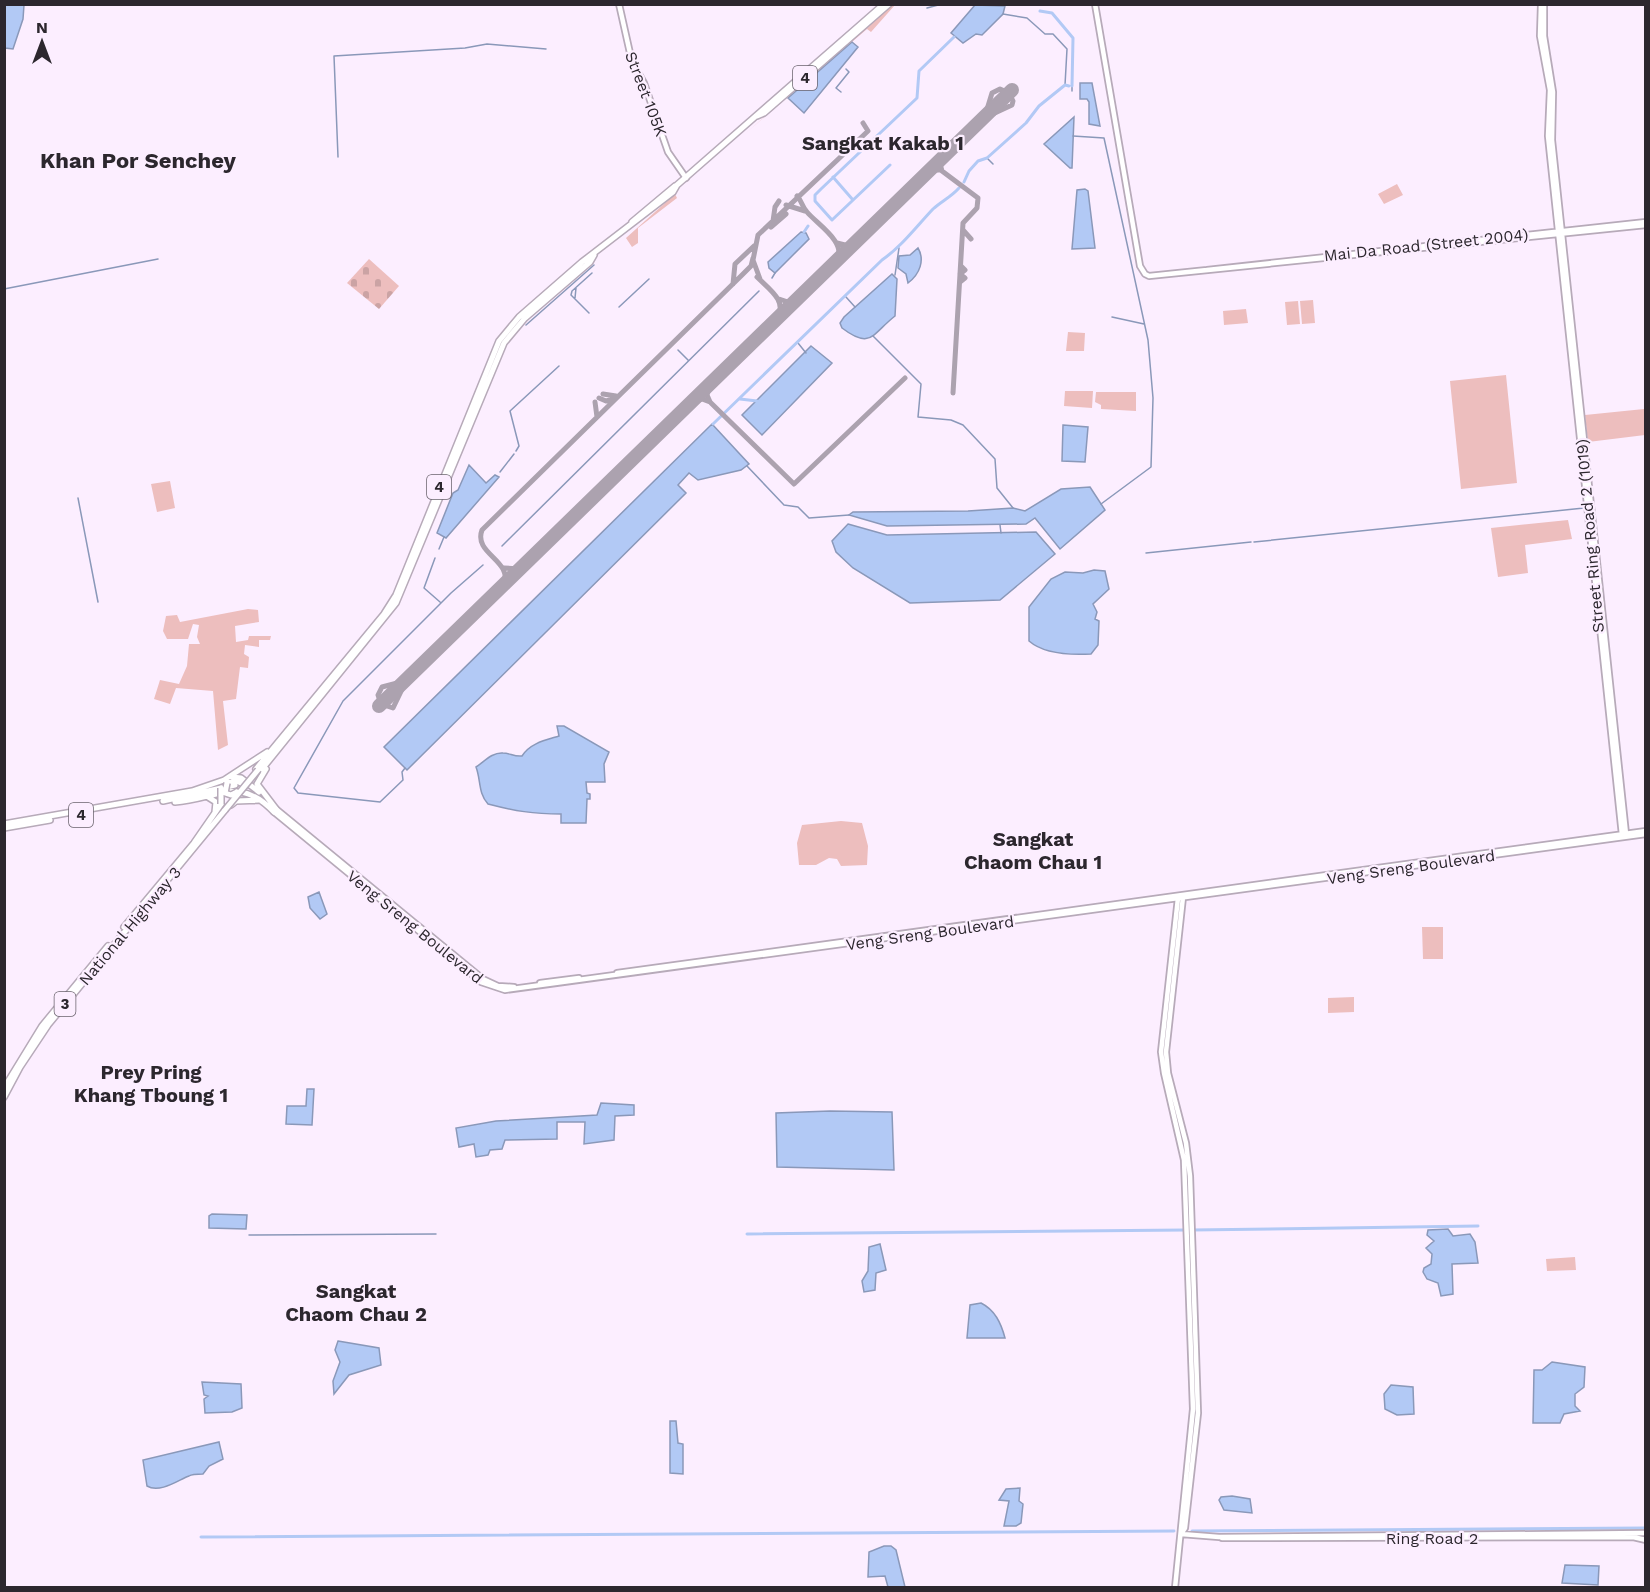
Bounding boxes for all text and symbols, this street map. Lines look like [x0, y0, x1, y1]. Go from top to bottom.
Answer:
north arrow [12, 12, 72, 72]
text: N [36, 18, 48, 37]
street label: Street 105K [621, 49, 671, 140]
road number: 4 [793, 66, 817, 90]
district label: Sangkat Kakab 1 [802, 131, 964, 155]
district label: Khan Por Senchey [40, 148, 237, 173]
street label: Mai Da Road (Street 2004) [1323, 225, 1529, 265]
street label: Street Ring Road 2 (1019) [1572, 438, 1608, 634]
road number: 4 [427, 475, 451, 499]
road number: 4 [69, 803, 93, 827]
district label: Sangkat Chaom Chau 1 [964, 827, 1102, 874]
street label: Veng Sreng Boulevard [1326, 846, 1496, 888]
street label: National Highway 3 [75, 863, 185, 989]
street label: Veng Sreng Boulevard [343, 866, 487, 988]
street label: Veng Sreng Boulevard [845, 912, 1015, 954]
road number: 3 [54, 992, 76, 1016]
district label: Prey Pring Khang Tboung 1 [74, 1060, 228, 1107]
district label: Sangkat Chaom Chau 2 [285, 1279, 427, 1326]
street label: Ring Road 2 [1386, 1529, 1478, 1548]

